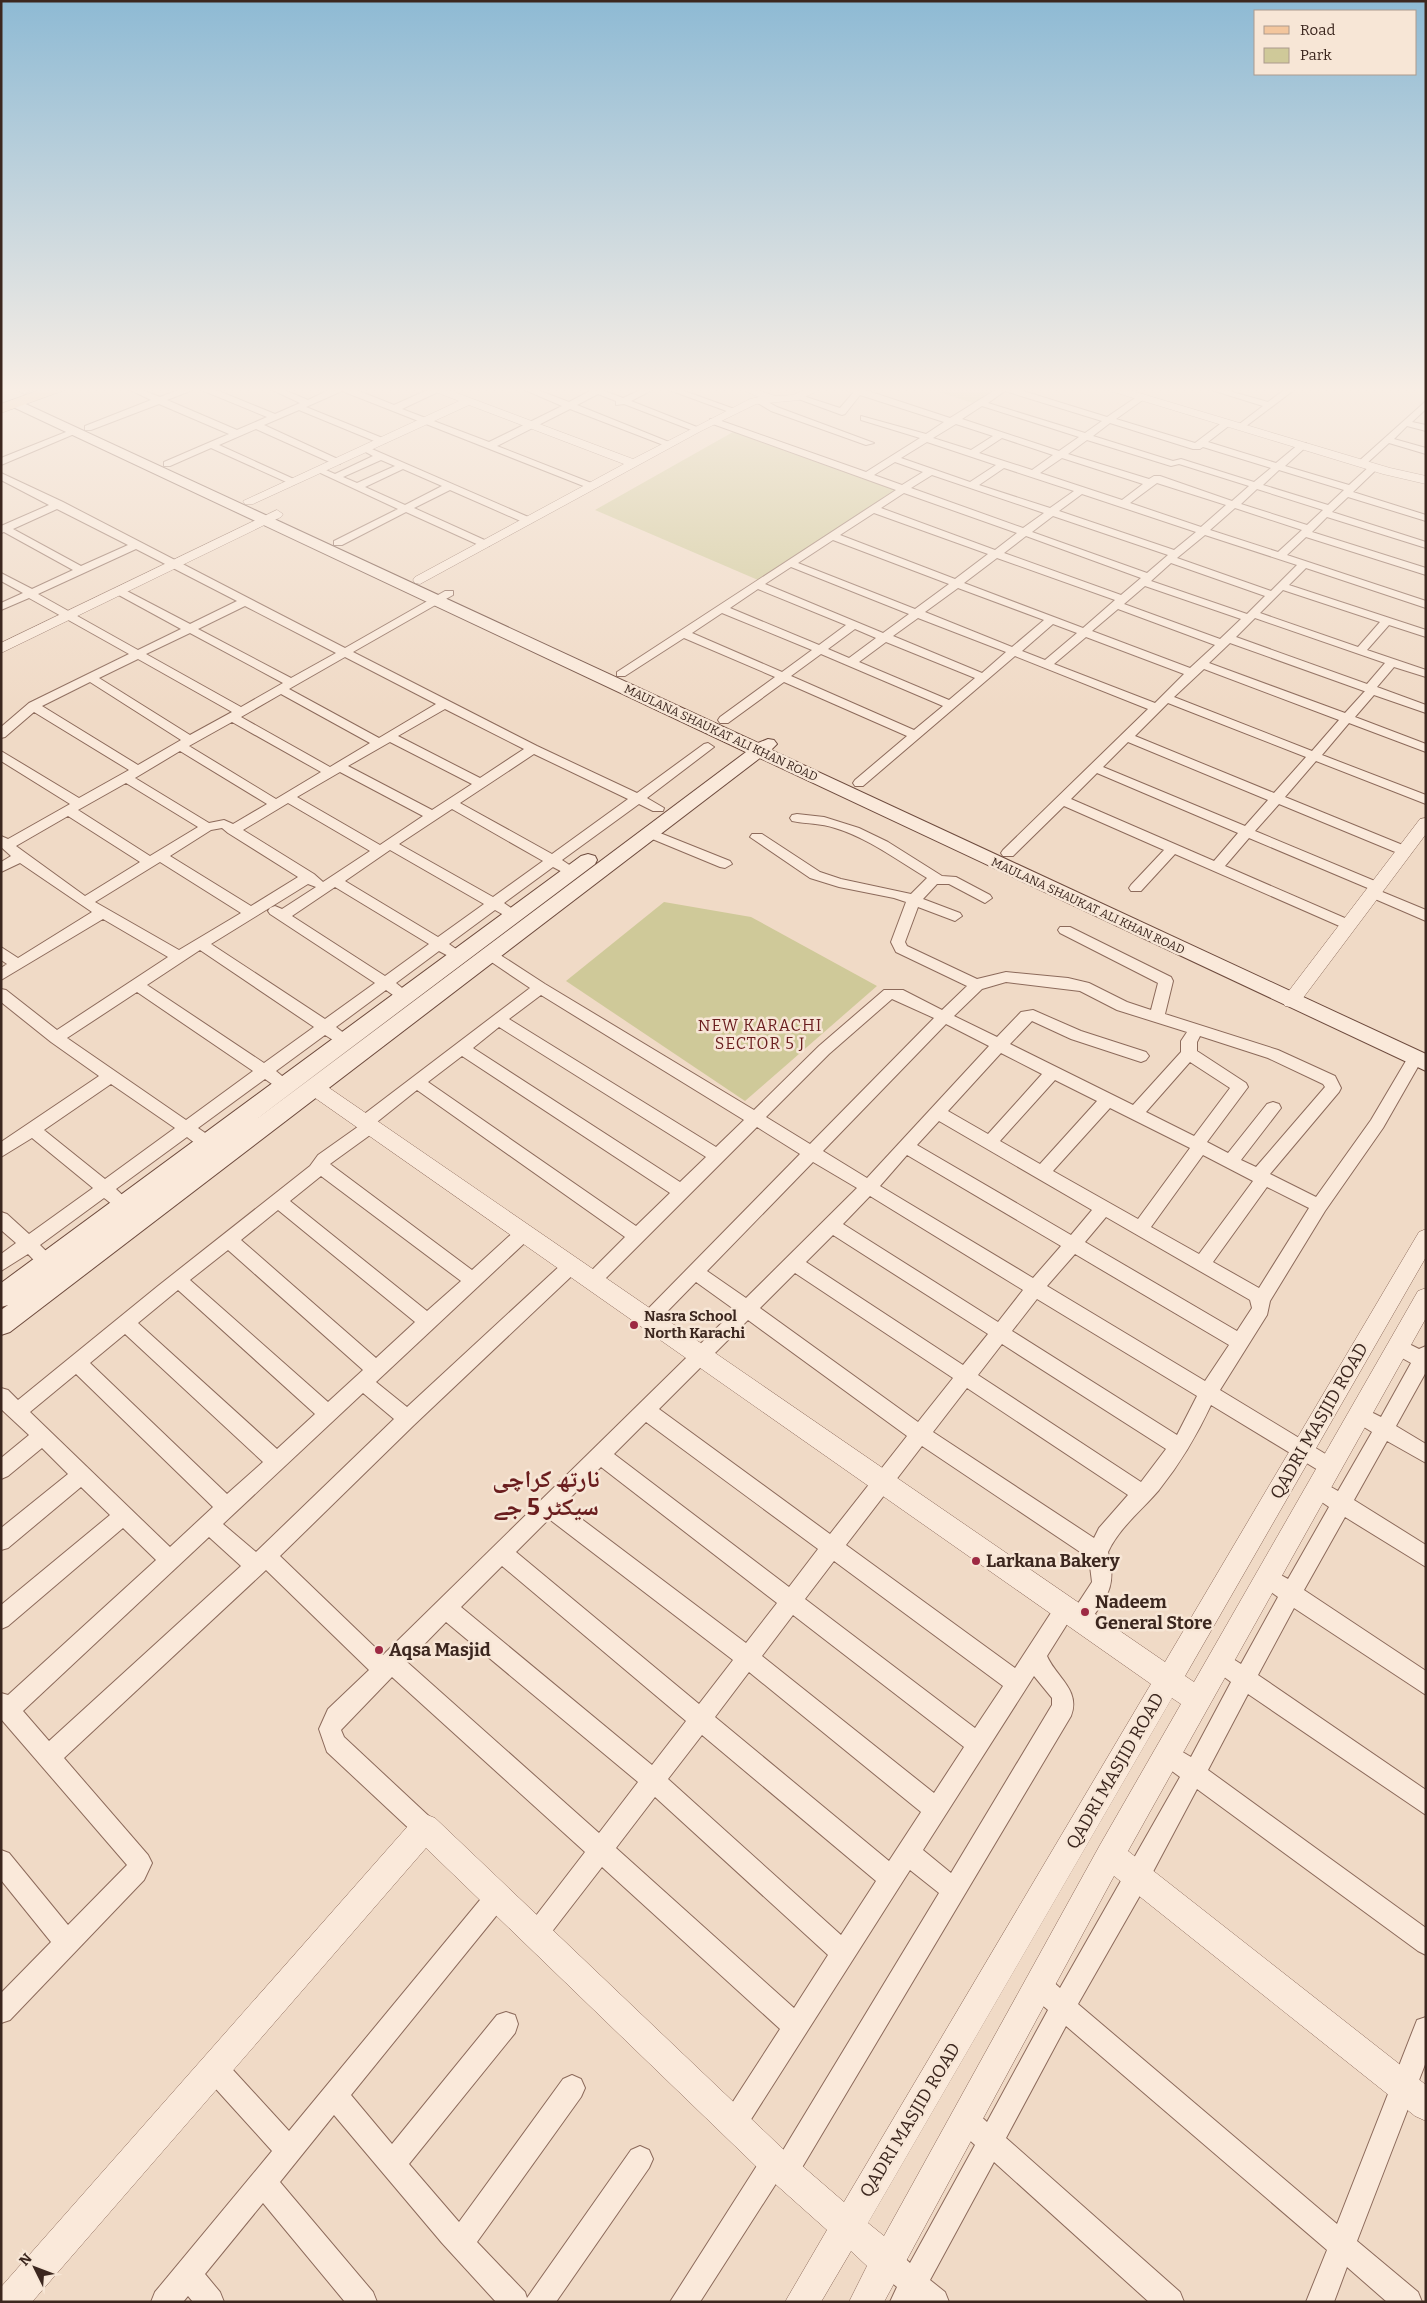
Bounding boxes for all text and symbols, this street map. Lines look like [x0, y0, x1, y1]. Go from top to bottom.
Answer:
legend [1254, 10, 1417, 75]
text: Road [1300, 21, 1335, 39]
text: Park [1300, 46, 1332, 64]
street label: MAULANA SHAUKAT ALI KHAN ROAD [622, 682, 820, 784]
street label: MAULANA SHAUKAT ALI KHAN ROAD [989, 855, 1187, 957]
district label: NEW KARACHI SECTOR 5 J [698, 1016, 822, 1053]
place label: Nasra School North Karachi [644, 1307, 745, 1342]
marker: Nasra School North Karachi [628, 1319, 640, 1331]
street label: QADRI MASJID ROAD [1265, 1339, 1373, 1503]
district label: نارتھ کراچی سیکٹر 5 جے [492, 1465, 600, 1521]
place label: Larkana Bakery [986, 1550, 1121, 1572]
marker: Larkana Bakery [970, 1555, 982, 1567]
place label: Nadeem General Store [1095, 1591, 1212, 1634]
marker: Nadeem General Store [1079, 1606, 1091, 1618]
place label: Aqsa Masjid [389, 1639, 491, 1661]
marker: Aqsa Masjid [373, 1644, 385, 1656]
street label: QADRI MASJID ROAD [1061, 1689, 1169, 1853]
street label: QADRI MASJID ROAD [855, 2039, 965, 2201]
north arrow [10, 2243, 60, 2293]
text: N [16, 2250, 36, 2269]

